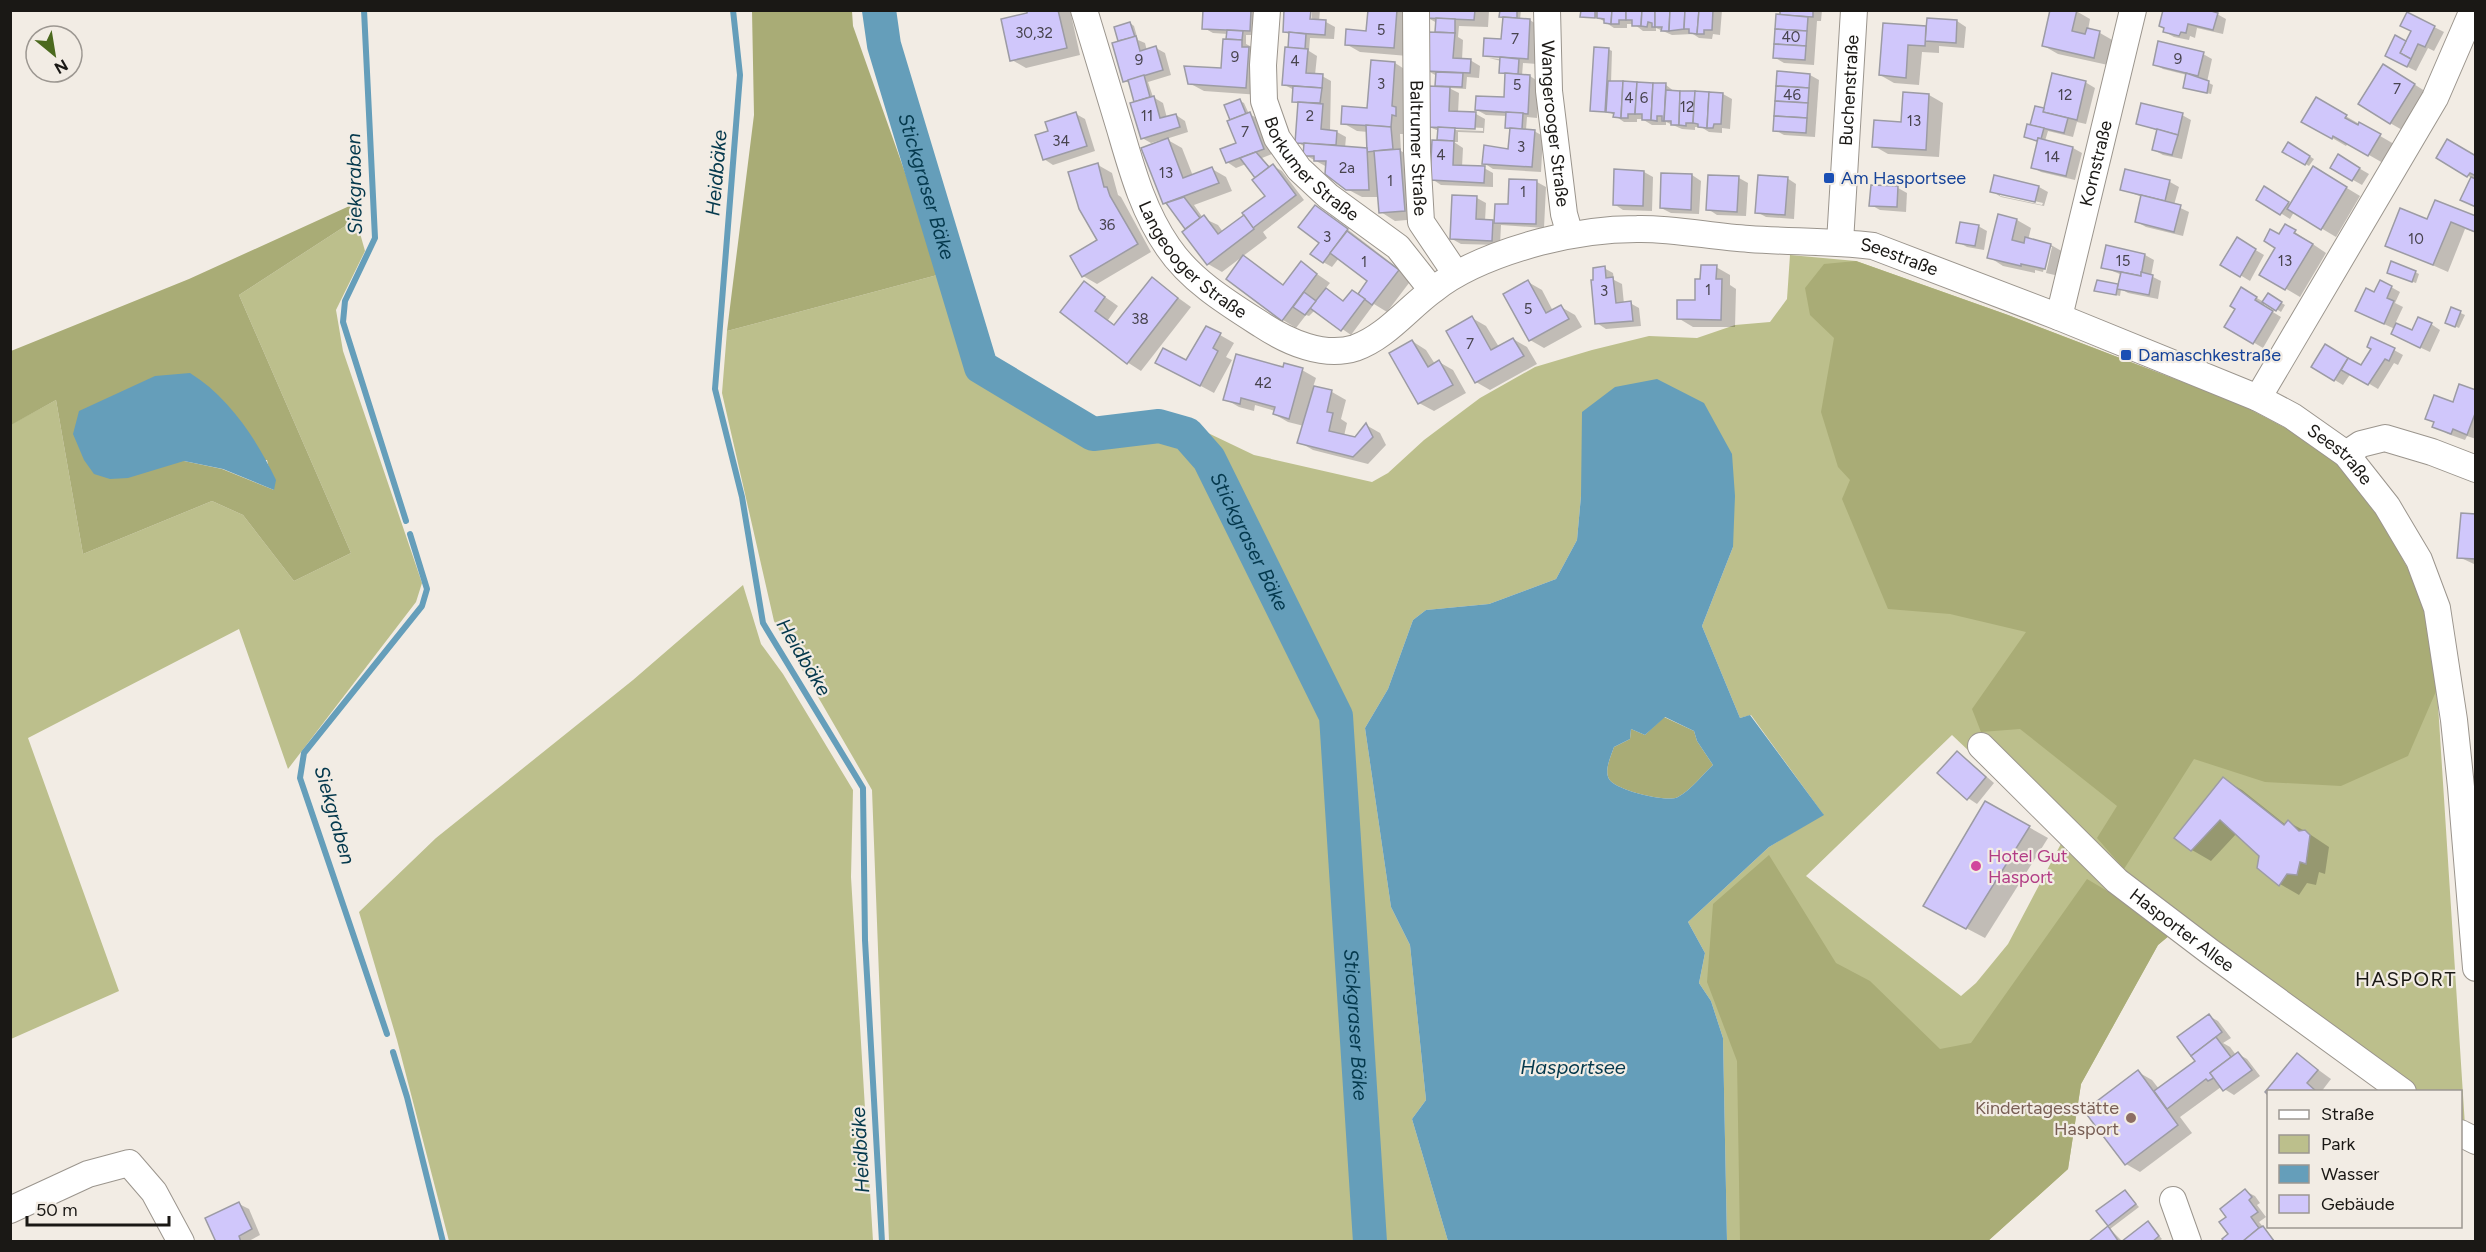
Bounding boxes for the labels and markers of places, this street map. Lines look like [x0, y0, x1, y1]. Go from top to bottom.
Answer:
place label: Am Hasportsee [1841, 167, 1966, 189]
marker: Am Hasportsee [1822, 171, 1836, 185]
place label: Damaschkestraße [2138, 344, 2281, 366]
marker: Damaschkestraße [2119, 348, 2133, 362]
place label: Hotel Gut Hasport [1988, 845, 2068, 888]
marker: Hotel Gut Hasport [1969, 859, 1983, 873]
place label: Kindertagesstätte Hasport [1975, 1097, 2119, 1140]
marker: Kindertagesstätte Hasport [2124, 1111, 2138, 1125]

